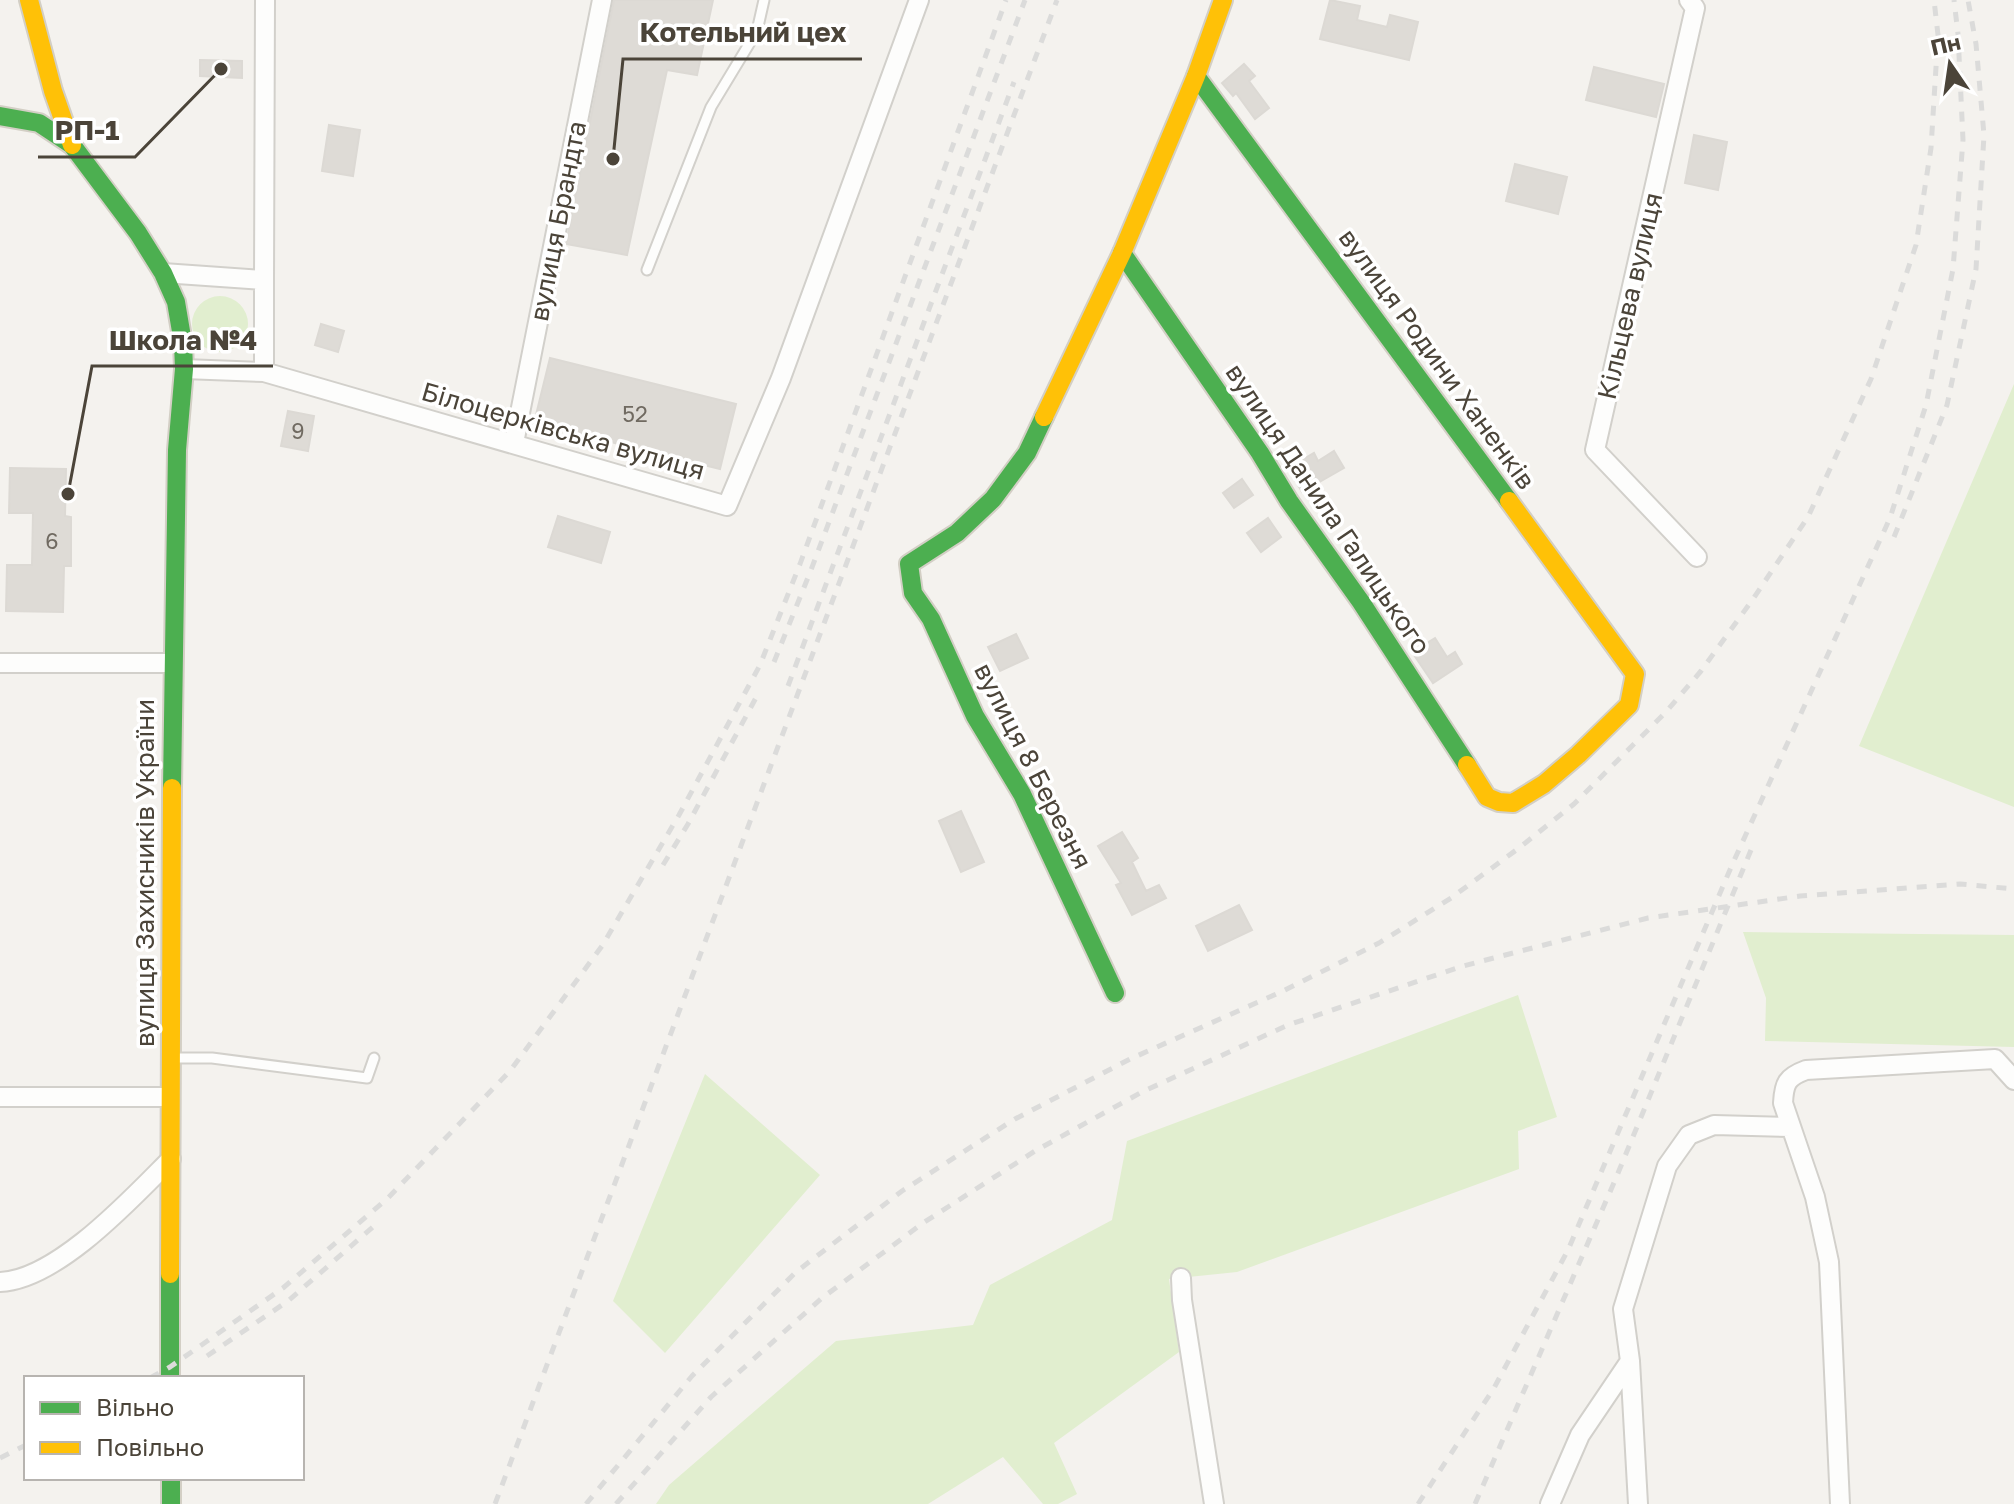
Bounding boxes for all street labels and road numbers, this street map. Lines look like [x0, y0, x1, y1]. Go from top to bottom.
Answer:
street label: вулиця Брандта [523, 118, 592, 324]
street label: Кільцева вулиця [1591, 189, 1668, 402]
street label: вулиця Родини Ханенків [1333, 223, 1542, 495]
street label: вулиця Данила Галицького [1219, 358, 1437, 660]
street label: Білоцерківська вулиця [418, 375, 708, 486]
street label: вулиця 8 Березня [968, 658, 1099, 874]
street label: вулиця Захисників України [129, 699, 160, 1047]

